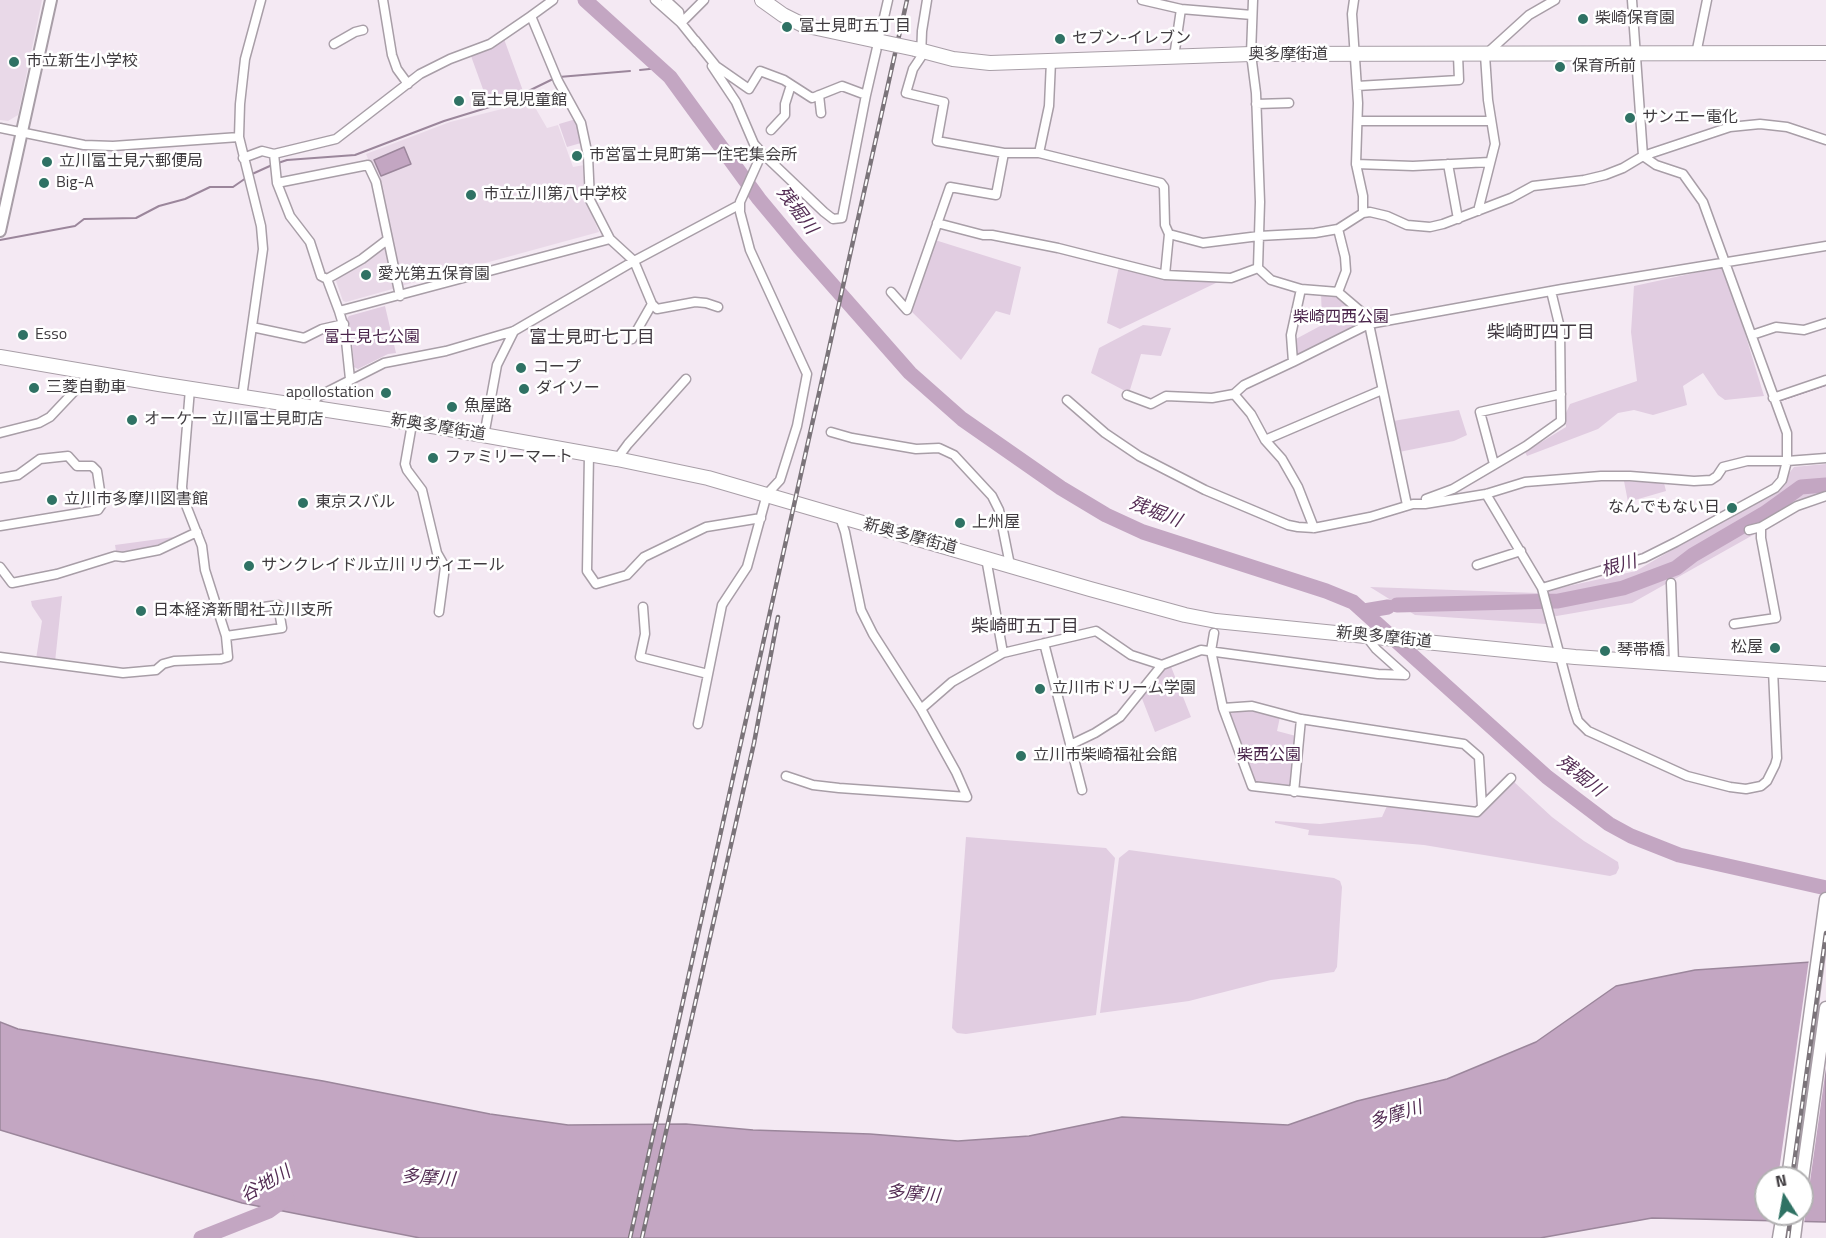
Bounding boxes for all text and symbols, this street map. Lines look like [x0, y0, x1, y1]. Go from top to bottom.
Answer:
place label: 柴崎保育園 [1595, 9, 1675, 29]
marker: 柴崎保育園 [1576, 12, 1590, 26]
place label: 富士見町五丁目 [799, 17, 911, 37]
marker: 富士見町五丁目 [780, 20, 794, 34]
place label: セブン-イレブン [1072, 29, 1191, 49]
marker: セブン-イレブン [1053, 32, 1067, 46]
street label: 奥多摩街道 [1248, 45, 1328, 65]
place label: 市立新生小学校 [26, 52, 138, 72]
marker: 市立新生小学校 [7, 55, 21, 69]
place label: 保育所前 [1572, 57, 1636, 77]
marker: 保育所前 [1553, 60, 1567, 74]
place label: 富士見児童館 [471, 91, 567, 111]
marker: 富士見児童館 [452, 94, 466, 108]
place label: サンエー電化 [1642, 108, 1738, 128]
marker: サンエー電化 [1623, 111, 1637, 125]
place label: 市営富士見町第一住宅集会所 [589, 146, 797, 166]
marker: 市営富士見町第一住宅集会所 [570, 149, 584, 163]
place label: 立川富士見六郵便局 [59, 152, 203, 172]
marker: 立川富士見六郵便局 [40, 155, 54, 169]
place label: Big-A [56, 173, 94, 193]
marker: Big-A [37, 176, 51, 190]
water label: 残堀川 [771, 183, 821, 239]
place label: 市立立川第八中学校 [483, 185, 627, 205]
marker: 市立立川第八中学校 [464, 188, 478, 202]
place label: 愛光第五保育園 [378, 265, 490, 285]
marker: 愛光第五保育園 [359, 268, 373, 282]
park label: 柴崎四西公園 [1293, 308, 1389, 328]
district label: 柴崎町四丁目 [1487, 323, 1595, 345]
place label: Esso [35, 325, 67, 345]
marker: Esso [16, 328, 30, 342]
park label: 富士見七公園 [324, 328, 420, 348]
district label: 富士見町七丁目 [529, 328, 655, 350]
place label: コープ [533, 358, 581, 378]
marker: コープ [514, 361, 528, 375]
place label: 三菱自動車 [46, 378, 126, 398]
place label: ダイソー [536, 379, 600, 399]
marker: 三菱自動車 [27, 381, 41, 395]
marker: ダイソー [517, 382, 531, 396]
place label: apollostation [286, 383, 374, 403]
marker: apollostation [379, 386, 393, 400]
place label: 魚屋路 [464, 397, 512, 417]
marker: 魚屋路 [445, 400, 459, 414]
place label: オーケー 立川富士見町店 [144, 410, 324, 430]
street label: 新奥多摩街道 [389, 411, 487, 445]
marker: オーケー 立川富士見町店 [125, 413, 139, 427]
place label: ファミリーマート [445, 448, 573, 468]
marker: ファミリーマート [426, 451, 440, 465]
place label: 立川市多摩川図書館 [64, 490, 208, 510]
marker: 立川市多摩川図書館 [45, 493, 59, 507]
place label: 東京スバル [315, 493, 395, 513]
water label: 残堀川 [1126, 493, 1184, 533]
marker: 東京スバル [296, 496, 310, 510]
place label: なんでもない日 [1608, 498, 1720, 518]
marker: なんでもない日 [1725, 501, 1739, 515]
place label: 上州屋 [972, 513, 1020, 533]
street label: 新奥多摩街道 [861, 515, 959, 559]
marker: 上州屋 [953, 516, 967, 530]
water label: 根川 [1599, 552, 1639, 582]
place label: サンクレイドル立川 リヴィエール [261, 556, 505, 576]
marker: サンクレイドル立川 リヴィエール [242, 559, 256, 573]
place label: 日本経済新聞社 立川支所 [153, 601, 333, 621]
marker: 日本経済新聞社 立川支所 [134, 604, 148, 618]
district label: 柴崎町五丁目 [971, 617, 1079, 639]
street label: 新奥多摩街道 [1335, 623, 1433, 653]
place label: 松屋 [1731, 638, 1763, 658]
place label: 琴帯橋 [1617, 641, 1665, 661]
marker: 松屋 [1768, 641, 1782, 655]
marker: 琴帯橋 [1598, 644, 1612, 658]
place label: 立川市ドリーム学園 [1052, 679, 1196, 699]
marker: 立川市ドリーム学園 [1033, 682, 1047, 696]
place label: 立川市柴崎福祉会館 [1033, 746, 1177, 766]
park label: 柴西公園 [1237, 746, 1301, 766]
marker: 立川市柴崎福祉会館 [1014, 749, 1028, 763]
water label: 残堀川 [1552, 752, 1608, 802]
water label: 多摩川 [1367, 1097, 1425, 1135]
water label: 谷地川 [237, 1162, 295, 1208]
water label: 多摩川 [400, 1166, 456, 1192]
north arrow [1754, 1166, 1814, 1226]
text: N [1773, 1167, 1789, 1193]
water label: 多摩川 [885, 1182, 941, 1208]

